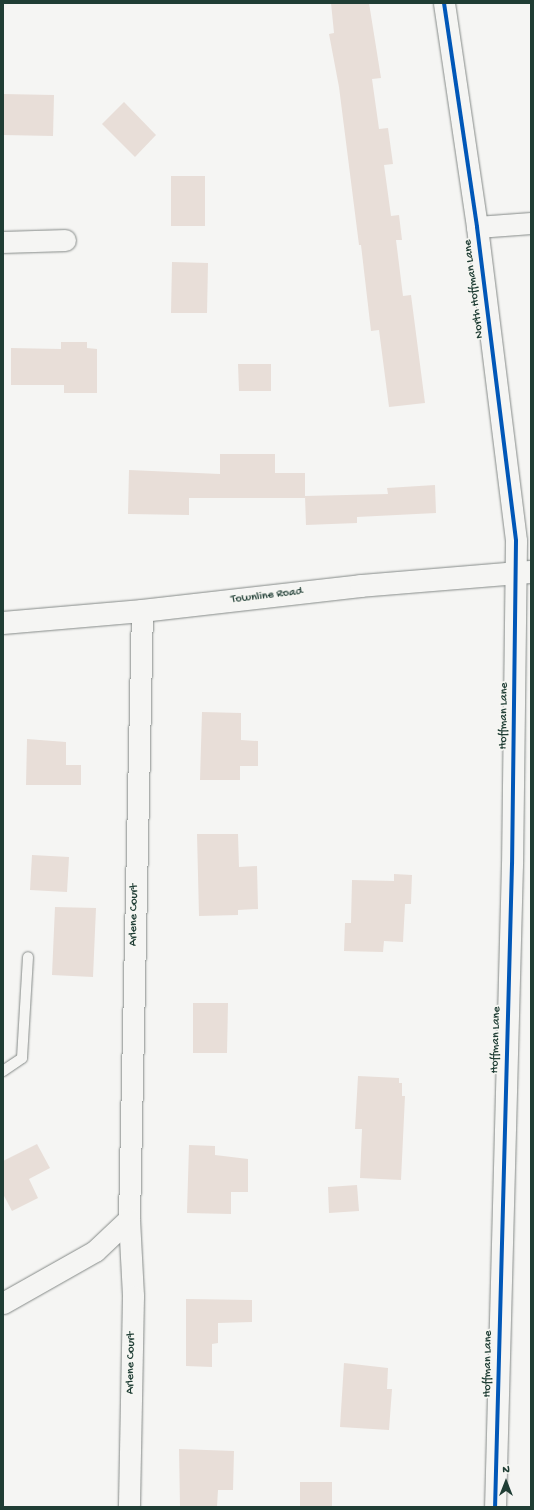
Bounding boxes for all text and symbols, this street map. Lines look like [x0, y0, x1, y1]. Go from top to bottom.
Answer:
street label: North Hoffman Lane [462, 239, 488, 339]
street label: Townline Road [230, 585, 304, 609]
street label: Hoffman Lane [497, 682, 513, 750]
street label: Arlene Court [127, 884, 143, 946]
street label: Hoffman Lane [489, 1006, 505, 1074]
street label: Hoffman Lane [481, 1330, 497, 1398]
street label: Arlene Court [124, 1332, 140, 1394]
north arrow [486, 1462, 526, 1502]
text: N [502, 1464, 510, 1476]

